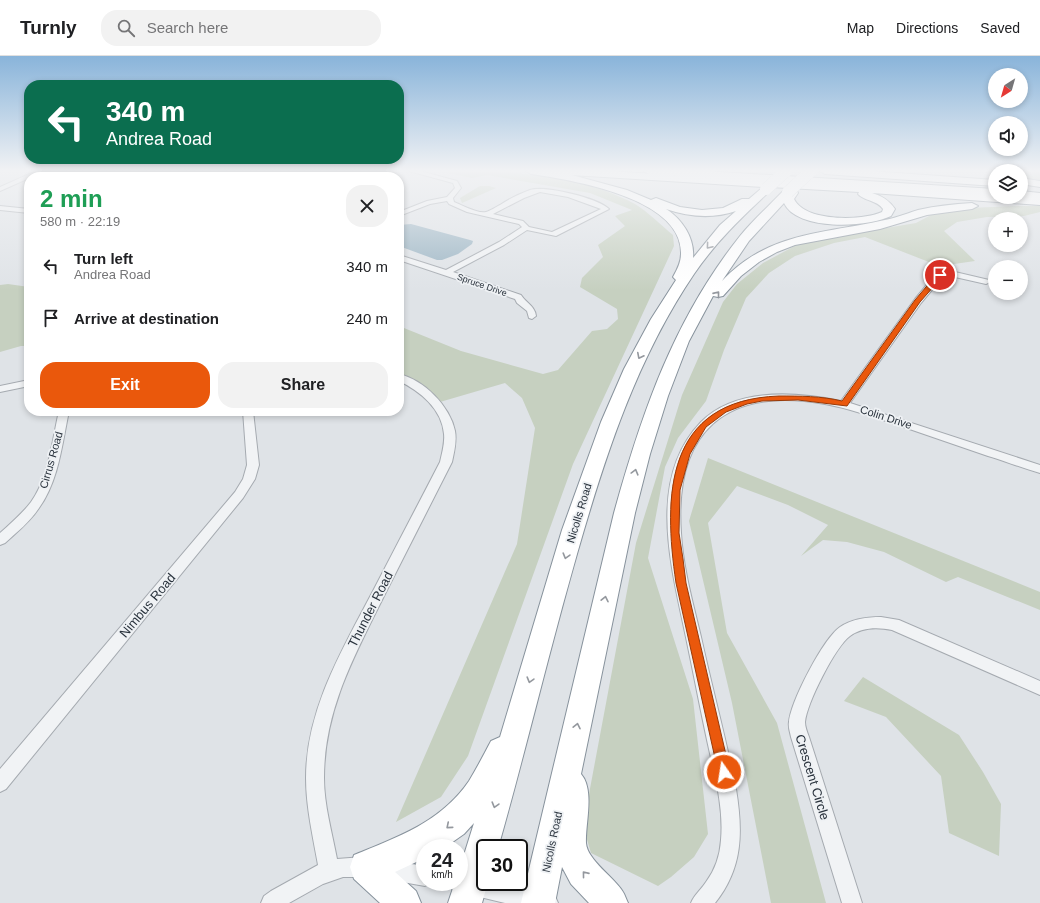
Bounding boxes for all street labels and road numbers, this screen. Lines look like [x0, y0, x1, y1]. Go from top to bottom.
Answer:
street label: Spruce Drive [456, 272, 508, 298]
street label: Colin Drive [859, 403, 913, 431]
street label: Cirrus Road [37, 430, 65, 490]
street label: Nicolls Road [564, 482, 594, 544]
street label: Thunder Road [345, 569, 396, 650]
street label: Nimbus Road [116, 570, 178, 640]
street label: Crescent Circle [792, 732, 833, 822]
street label: Nicolls Road [540, 811, 564, 873]

